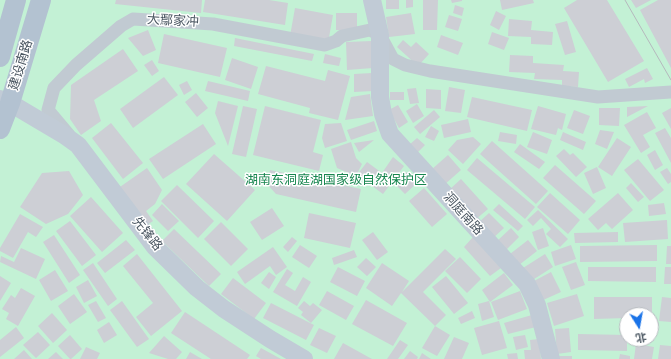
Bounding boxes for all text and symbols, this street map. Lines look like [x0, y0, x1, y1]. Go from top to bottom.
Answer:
street label: 大鄢家冲 [147, 12, 199, 30]
street label: 建设南路 [6, 38, 36, 92]
park label: 湖南东洞庭湖国家级自然保护区 [245, 172, 427, 188]
street label: 洞庭南路 [440, 189, 486, 239]
street label: 先锋路 [129, 214, 165, 254]
north arrow [619, 307, 659, 347]
text: 北 [634, 330, 648, 347]

